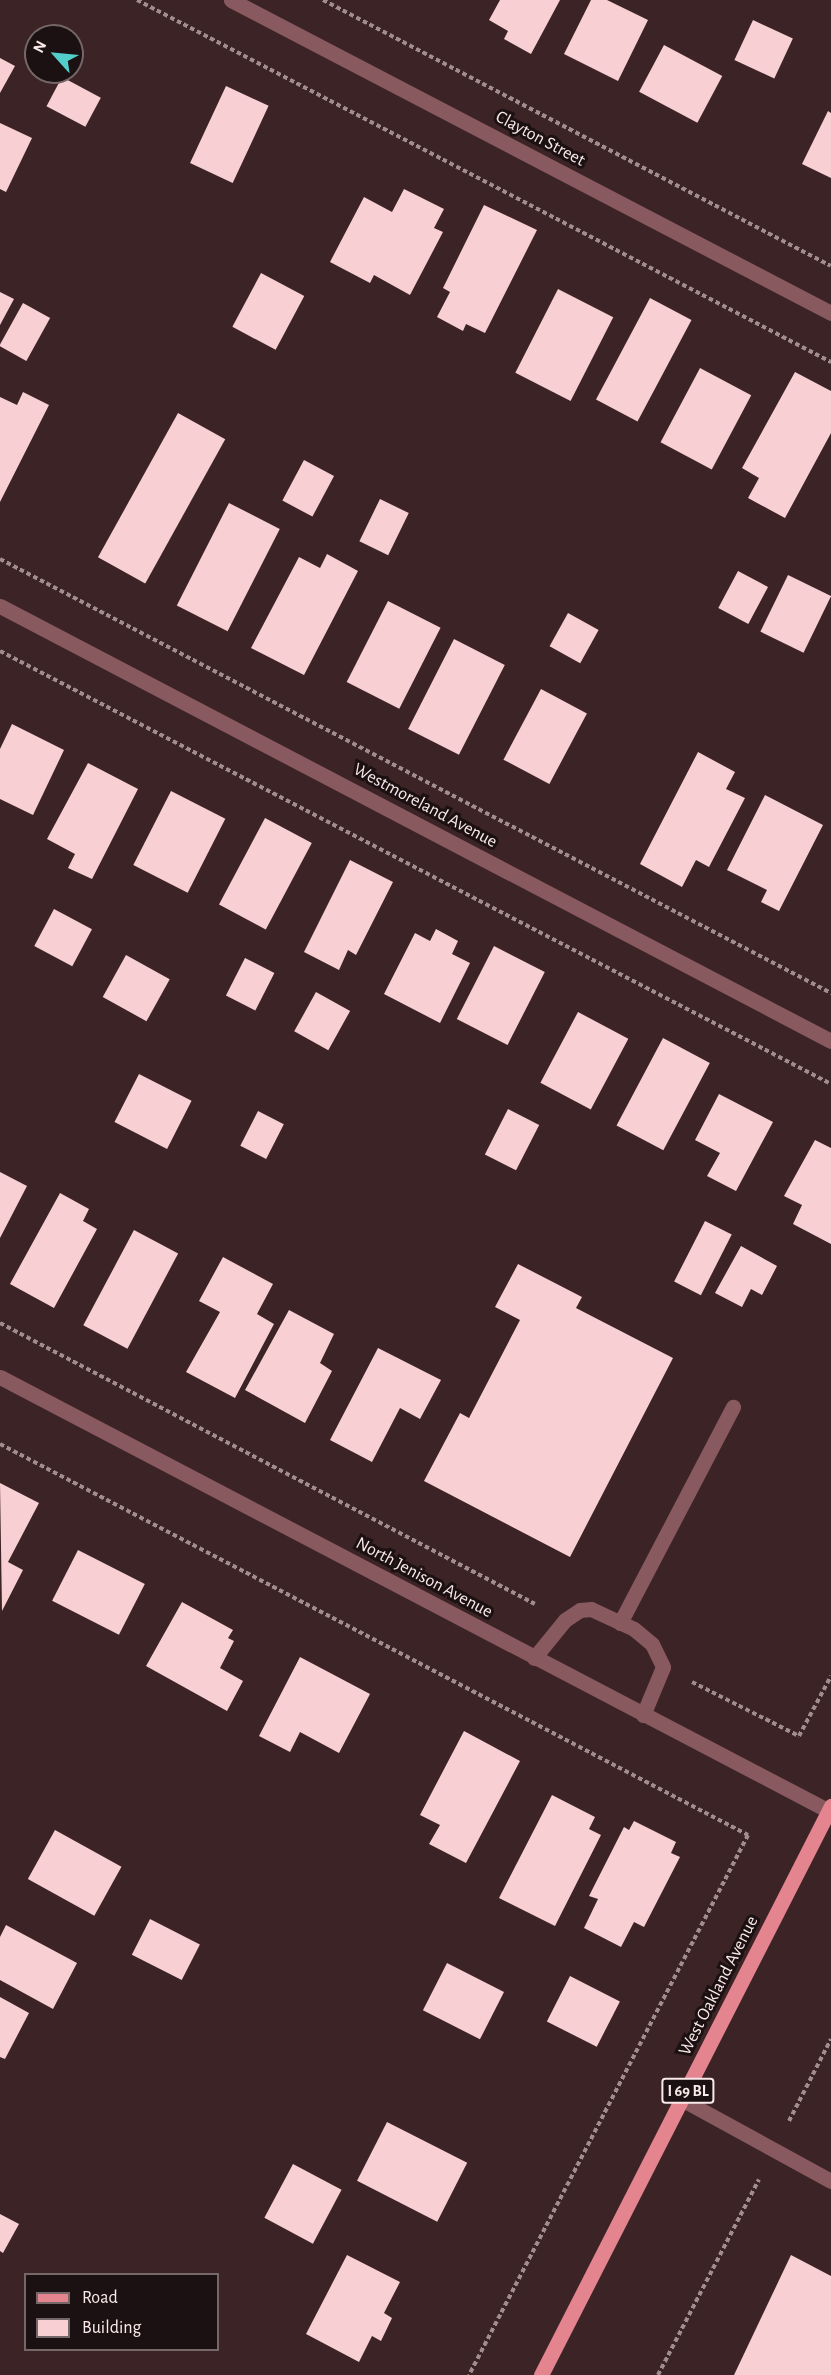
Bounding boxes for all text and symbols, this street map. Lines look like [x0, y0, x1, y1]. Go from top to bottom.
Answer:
north arrow [24, 24, 84, 84]
text: N [30, 38, 49, 55]
street label: Clayton Street [492, 106, 588, 172]
street label: Westmoreland Avenue [349, 759, 501, 853]
street label: North Jenison Avenue [352, 1533, 496, 1623]
street label: West Oakland Avenue [675, 1913, 763, 2059]
road number: I 69 BL [661, 2078, 715, 2104]
legend [24, 2273, 219, 2351]
text: Road [82, 2289, 118, 2307]
text: Building [82, 2319, 141, 2337]

